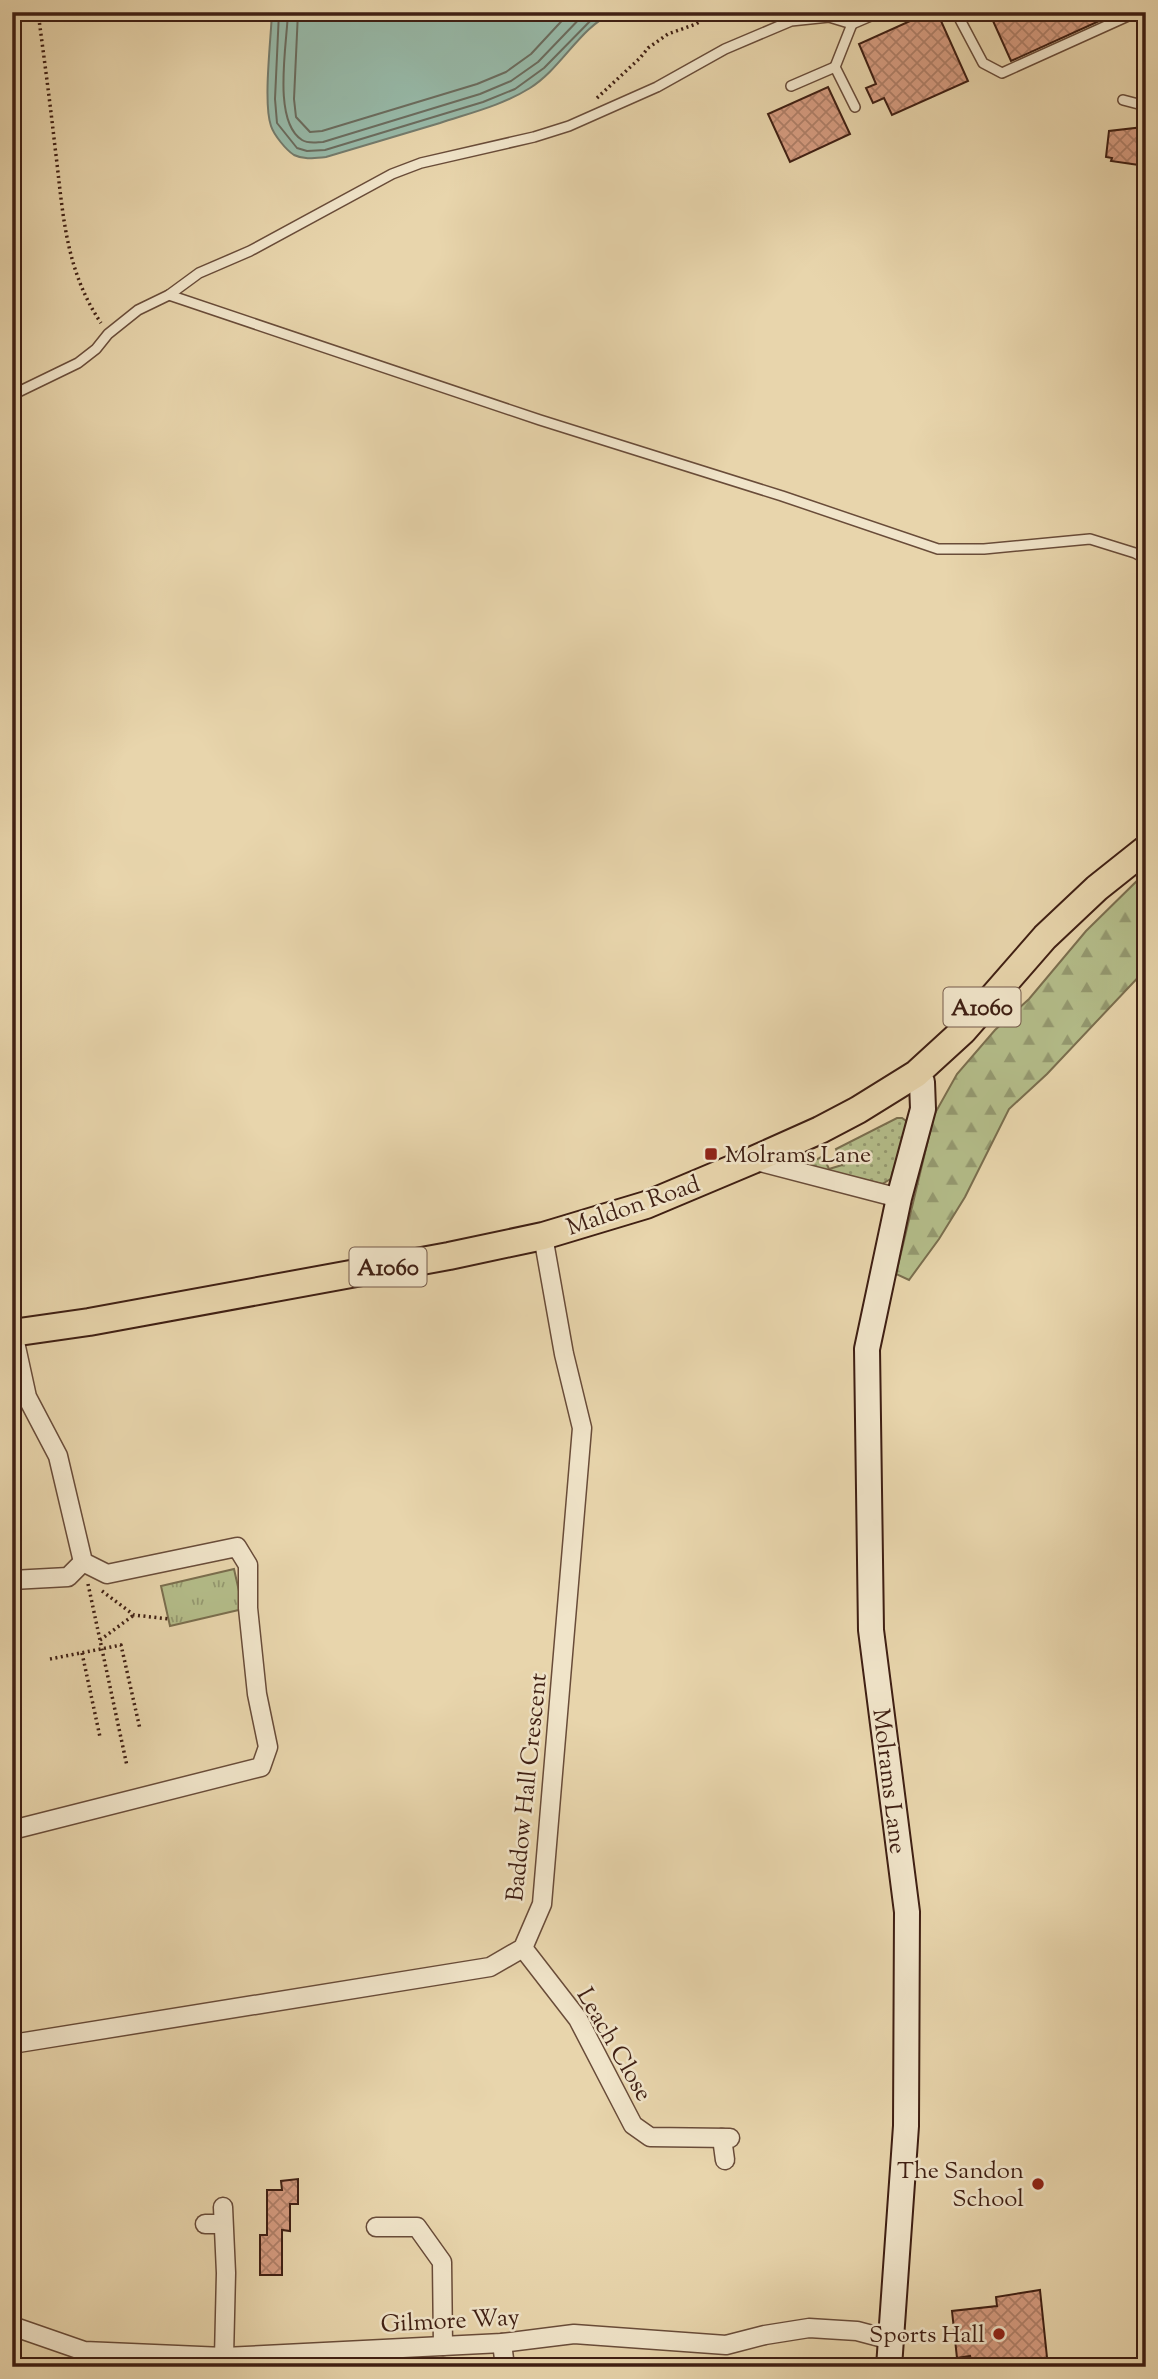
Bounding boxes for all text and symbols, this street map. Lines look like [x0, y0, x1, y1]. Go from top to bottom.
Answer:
road number: A1060 [944, 988, 1020, 1026]
place label: Molrams Lane [725, 1139, 871, 1173]
marker: Molrams Lane [703, 1146, 719, 1162]
street label: Maldon Road [562, 1168, 705, 1246]
road number: A1060 [350, 1248, 426, 1286]
street label: Baddow Hall Crescent [499, 1671, 557, 1903]
street label: Molrams Lane [862, 1707, 914, 1856]
street label: Leach Close [567, 1982, 659, 2108]
place label: The Sandon School [897, 2155, 1024, 2217]
marker: The Sandon School [1030, 2176, 1046, 2192]
street label: Gilmore Way [380, 2301, 520, 2343]
place label: Sports Hall [869, 2319, 985, 2353]
marker: Sports Hall [991, 2326, 1007, 2342]

